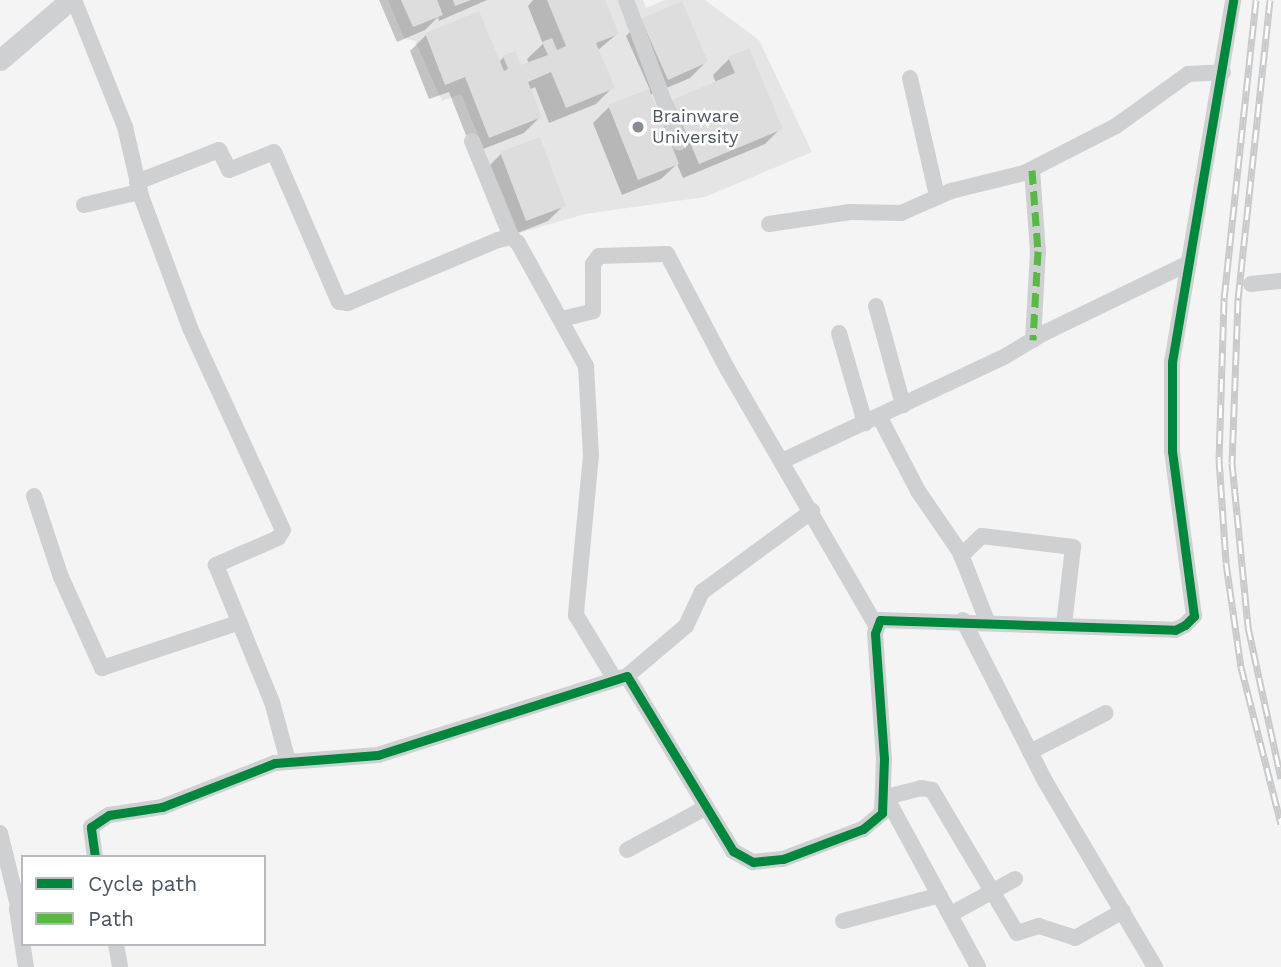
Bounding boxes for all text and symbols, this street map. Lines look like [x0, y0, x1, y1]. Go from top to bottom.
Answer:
place label: Brainware University [652, 106, 739, 148]
marker: Brainware University [630, 119, 646, 135]
legend [21, 855, 266, 946]
text: Cycle path [88, 871, 197, 896]
text: Path [88, 906, 134, 931]

